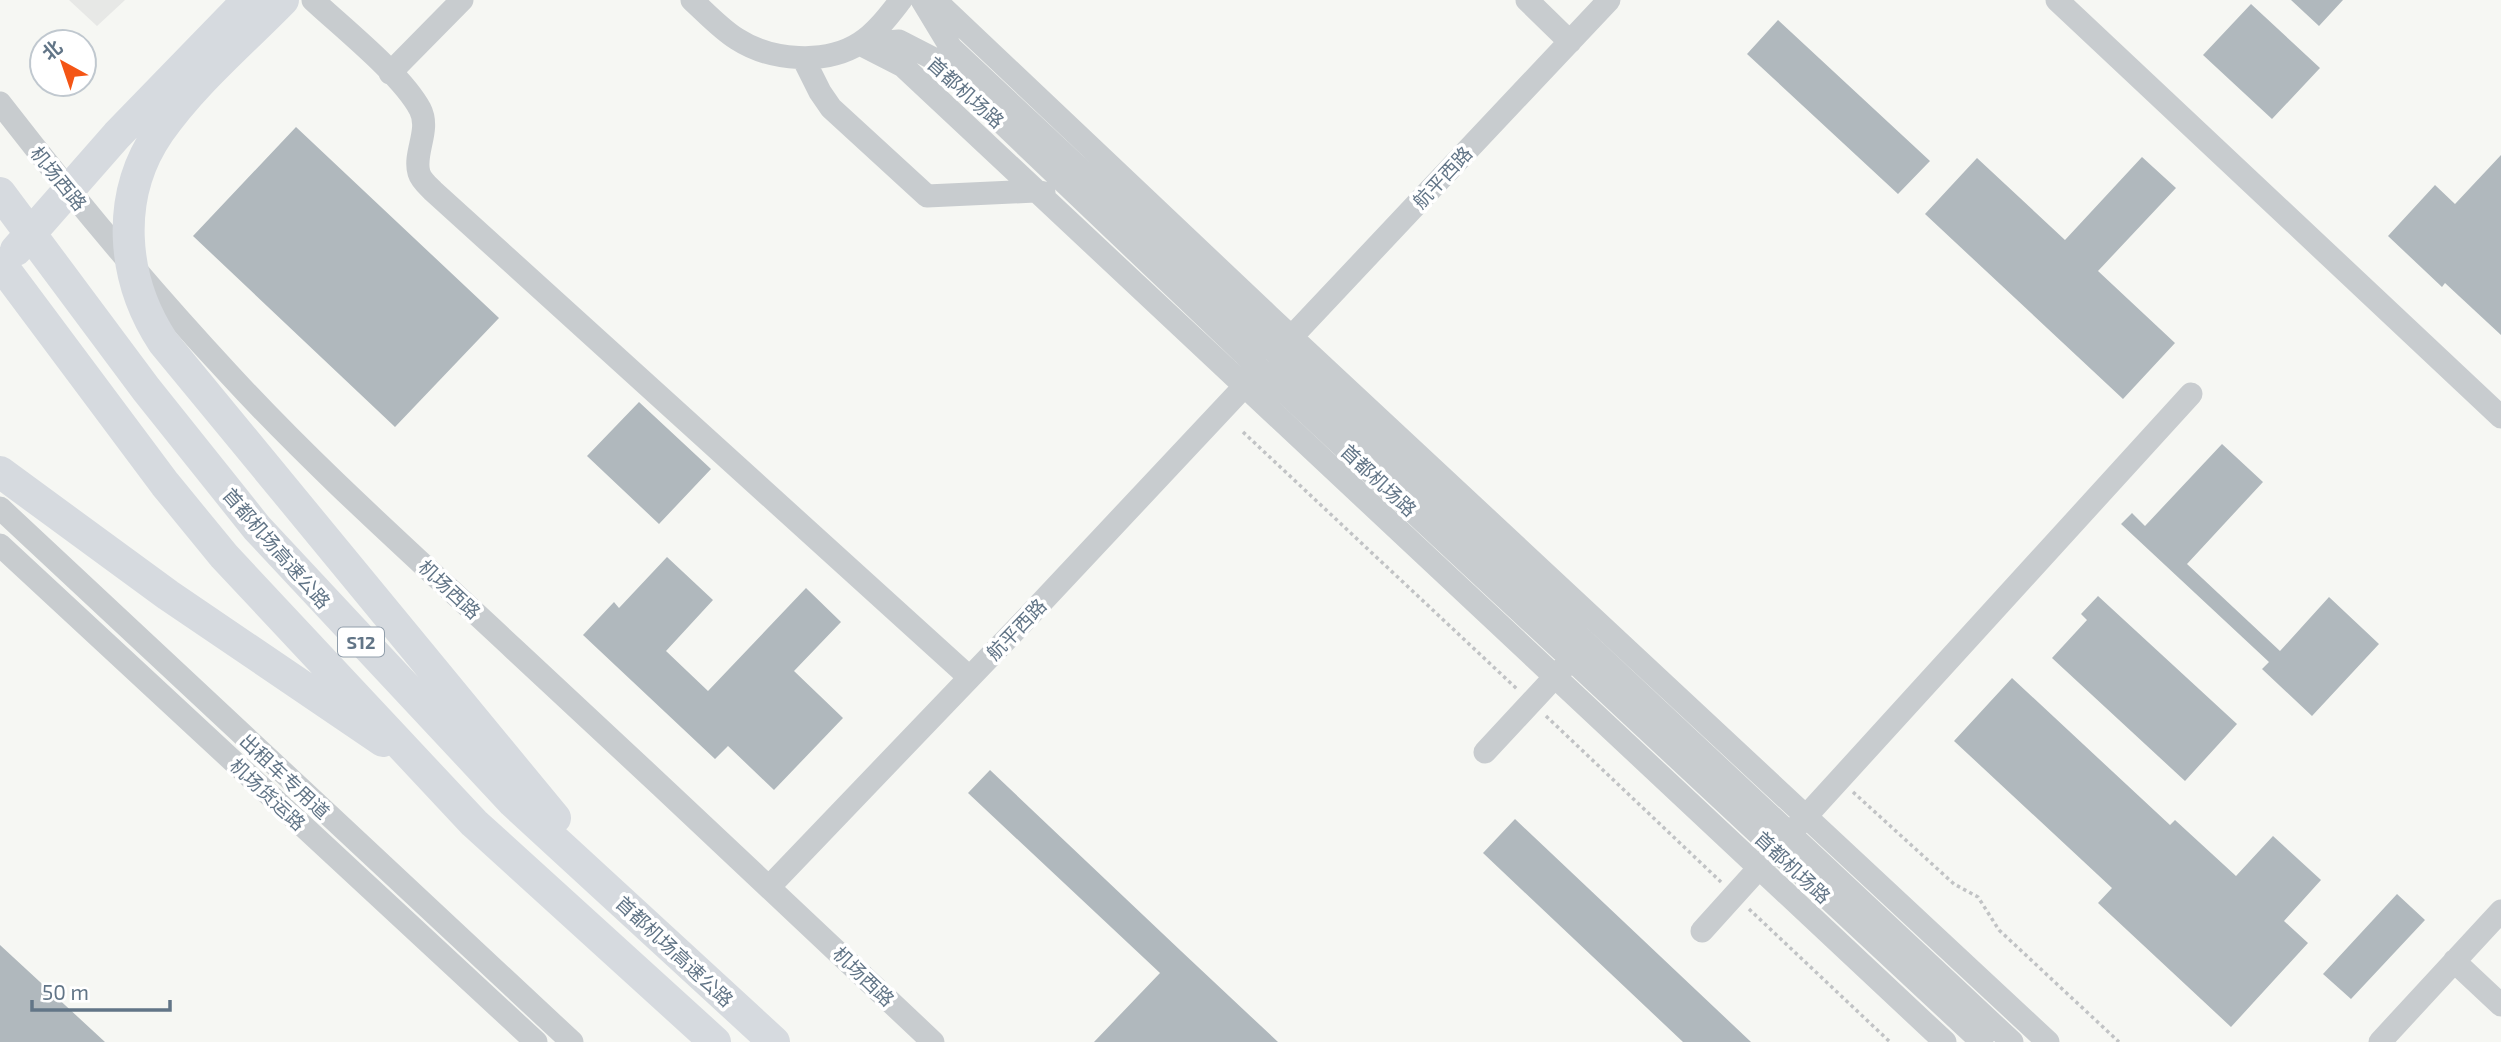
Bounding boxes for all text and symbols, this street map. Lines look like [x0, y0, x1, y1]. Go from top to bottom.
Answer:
north arrow [28, 28, 98, 98]
text: 北 [37, 35, 66, 65]
street label: 首都机场路 [923, 52, 1009, 132]
street label: 机场西路 [26, 141, 92, 215]
street label: 航平西路 [1408, 141, 1476, 213]
street label: 首都机场路 [1336, 439, 1422, 521]
street label: 首都机场高速公路 [218, 483, 336, 613]
street label: 机场西路 [414, 555, 486, 623]
street label: 航平西路 [981, 594, 1051, 664]
road number: S12 [338, 628, 384, 656]
street label: 出租车专用道 [235, 729, 335, 823]
street label: 机场货运路 [225, 753, 311, 835]
street label: 首都机场路 [1750, 826, 1836, 908]
street label: 首都机场高速公路 [612, 891, 738, 1011]
street label: 机场西路 [829, 941, 899, 1011]
scale bar [32, 968, 170, 1012]
text: 50 m [42, 979, 89, 1004]

